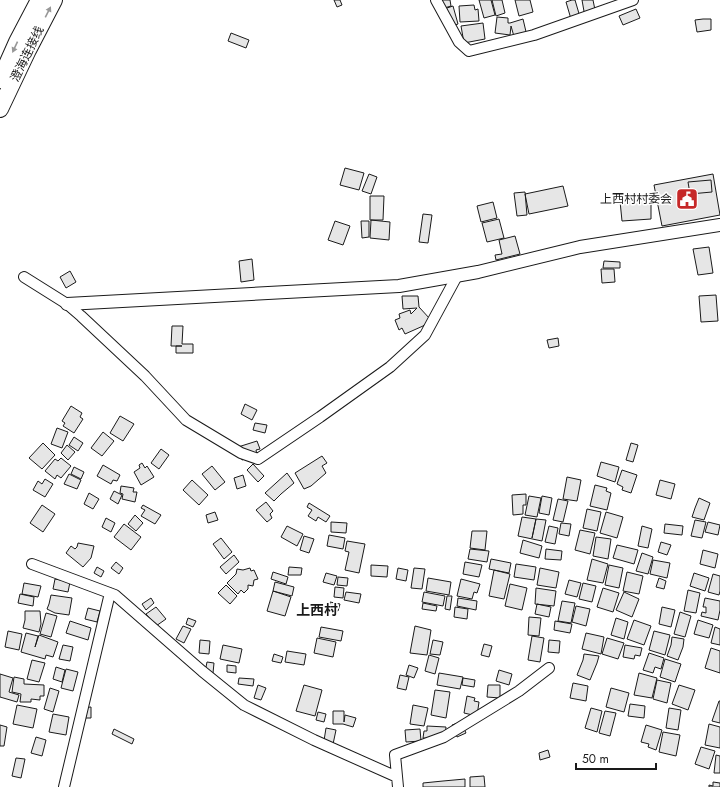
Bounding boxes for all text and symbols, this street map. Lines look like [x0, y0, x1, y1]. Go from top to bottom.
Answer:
one-way arrow [45, 6, 51, 17]
street label: 澄海连接线 [6, 23, 48, 85]
one-way arrow [12, 42, 18, 53]
public building icon: 上西村村委会 [674, 186, 700, 212]
place label: 上西村村委会 [600, 190, 672, 208]
district label: 上西村 [296, 600, 338, 620]
scale bar [576, 745, 656, 771]
text: 50 m [582, 750, 609, 768]

